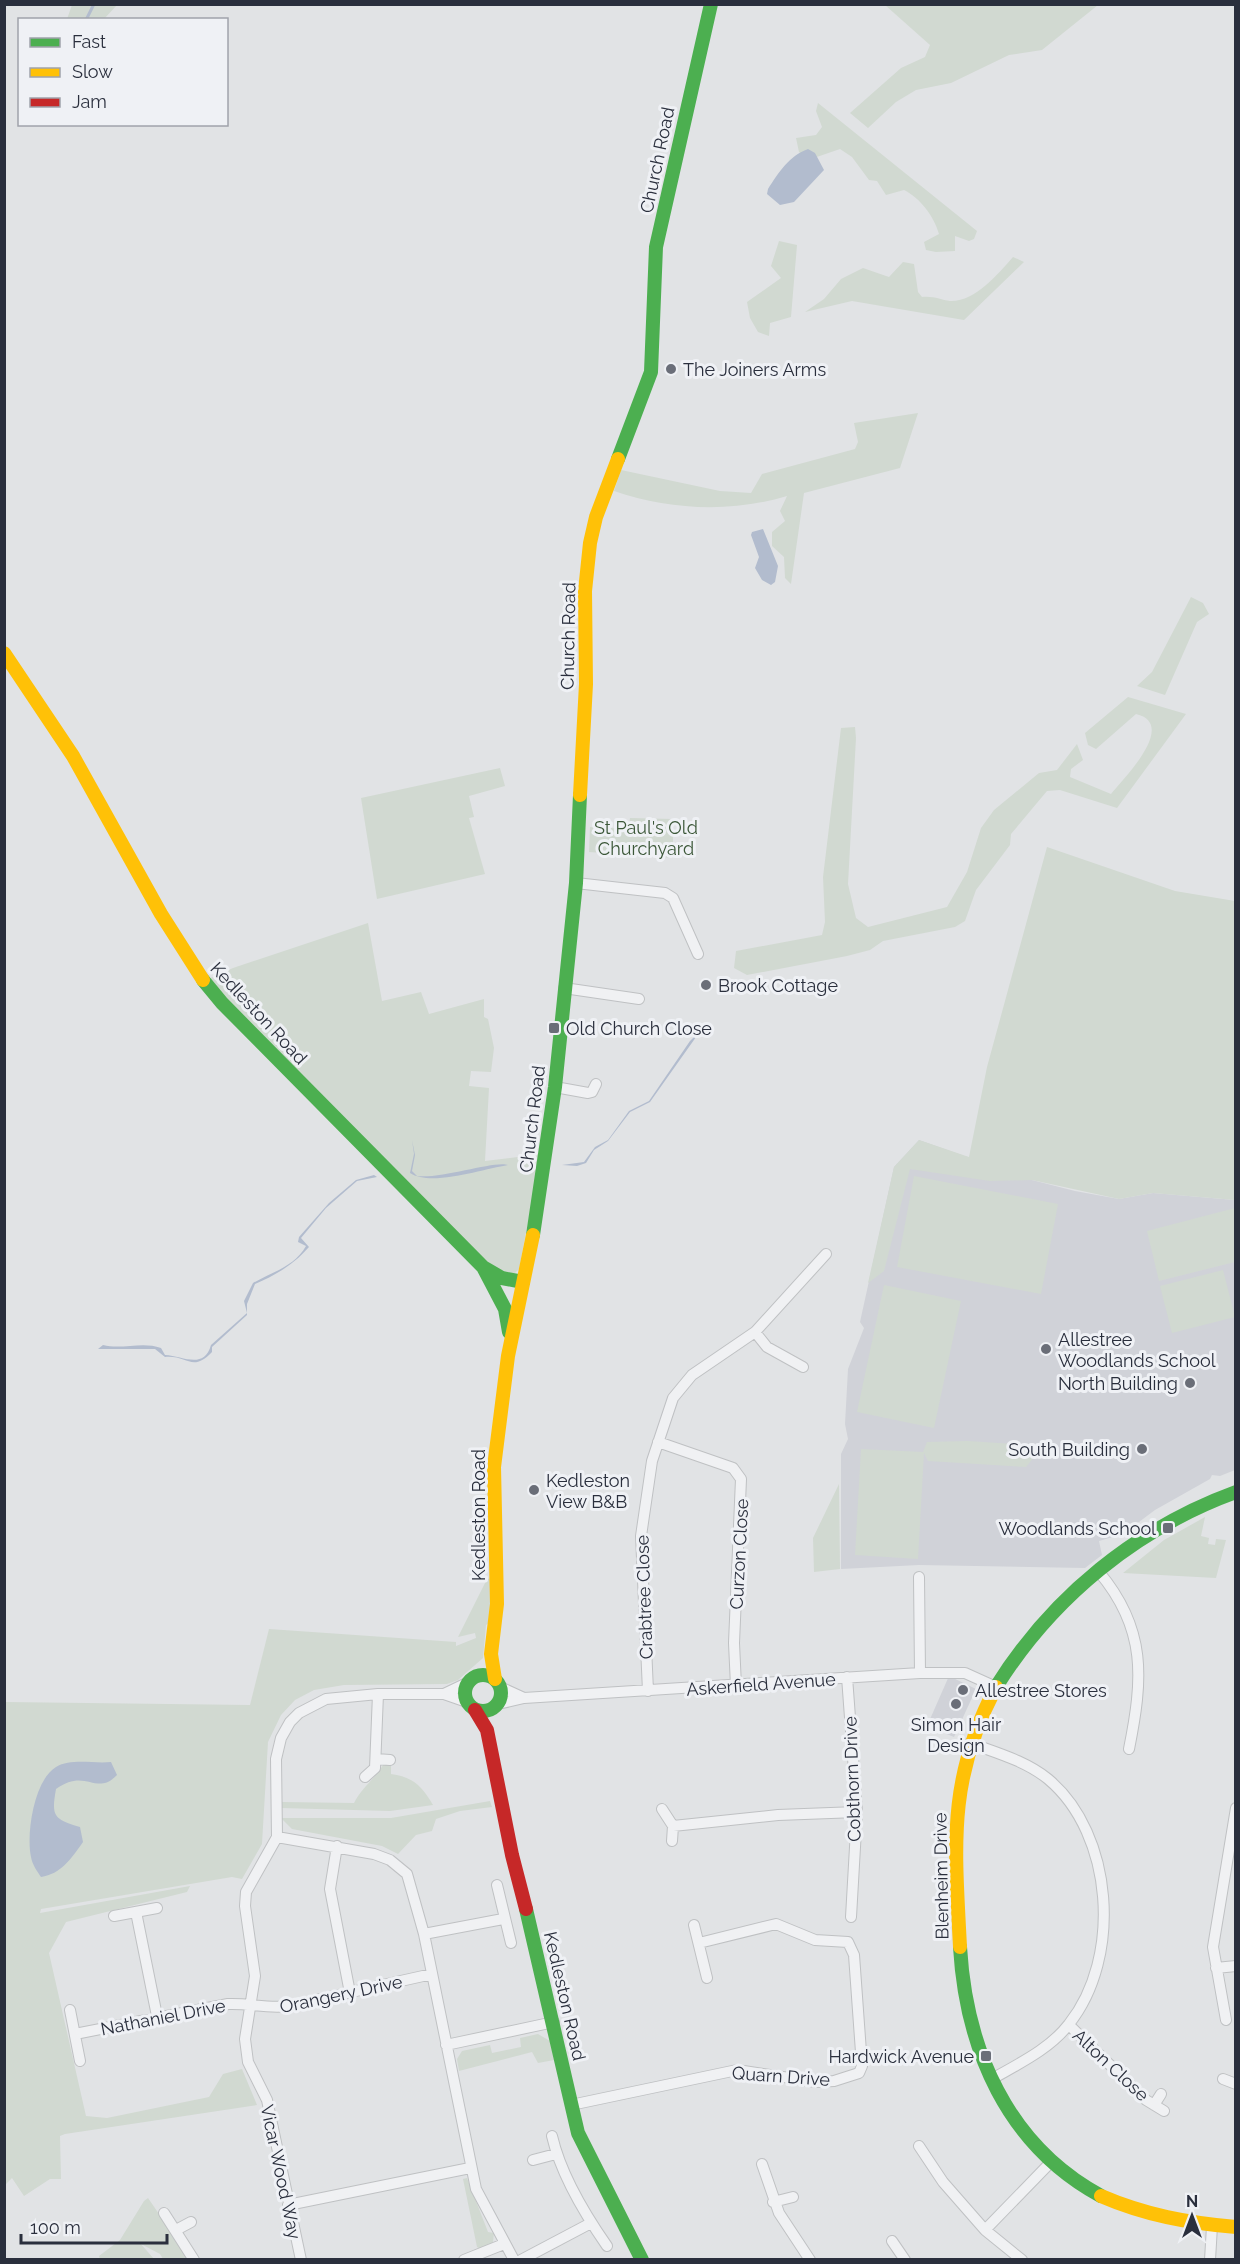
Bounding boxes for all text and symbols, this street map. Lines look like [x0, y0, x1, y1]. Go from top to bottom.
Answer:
legend [18, 18, 228, 126]
text: Fast [72, 31, 106, 52]
text: Slow [72, 61, 113, 82]
text: Jam [72, 91, 107, 112]
street label: Church Road [636, 105, 678, 215]
place label: The Joiners Arms [683, 359, 826, 380]
marker: The Joiners Arms [664, 362, 678, 376]
street label: Church Road [557, 582, 579, 690]
park label: St Paul's Old Churchyard [594, 817, 698, 859]
street label: Kedleston Road [206, 958, 312, 1068]
place label: Brook Cottage [718, 975, 838, 996]
marker: Brook Cottage [699, 978, 713, 992]
place label: Old Church Close [566, 1018, 712, 1039]
marker: Old Church Close [547, 1021, 561, 1035]
street label: Church Road [515, 1064, 549, 1174]
place label: Allestree Woodlands School [1058, 1329, 1216, 1371]
marker: Allestree Woodlands School [1039, 1342, 1053, 1356]
place label: North Building [1058, 1373, 1178, 1394]
marker: North Building [1183, 1376, 1197, 1390]
place label: South Building [1008, 1439, 1130, 1460]
marker: South Building [1135, 1442, 1149, 1456]
street label: Kedleston Road [468, 1449, 489, 1581]
place label: Kedleston View B&B [546, 1470, 630, 1512]
marker: Kedleston View B&B [527, 1483, 541, 1497]
street label: Curzon Close [726, 1498, 752, 1610]
place label: Woodlands School [998, 1518, 1156, 1539]
marker: Woodlands School [1161, 1521, 1175, 1535]
street label: Crabtree Close [631, 1534, 657, 1660]
street label: Askerfield Avenue [686, 1668, 837, 1700]
place label: Allestree Stores [975, 1680, 1107, 1701]
marker: Allestree Stores [956, 1683, 970, 1697]
marker: Simon Hair Design [949, 1697, 963, 1711]
place label: Simon Hair Design [911, 1714, 1002, 1756]
street label: Cobthorn Drive [839, 1715, 865, 1842]
street label: Blenheim Drive [929, 1812, 953, 1940]
street label: Kedleston Road [540, 1929, 590, 2063]
street label: Orangery Drive [278, 1971, 405, 2017]
street label: Nathaniel Drive [99, 1995, 228, 2039]
street label: Alton Close [1069, 2025, 1154, 2106]
place label: Hardwick Avenue [829, 2046, 974, 2067]
marker: Hardwick Avenue [979, 2049, 993, 2063]
street label: Quarn Drive [731, 2062, 831, 2090]
street label: Vicar Wood Way [256, 2103, 306, 2241]
north arrow [1162, 2186, 1222, 2246]
text: N [1186, 2192, 1198, 2211]
scale bar [21, 2207, 166, 2245]
text: 100 m [30, 2217, 81, 2238]

